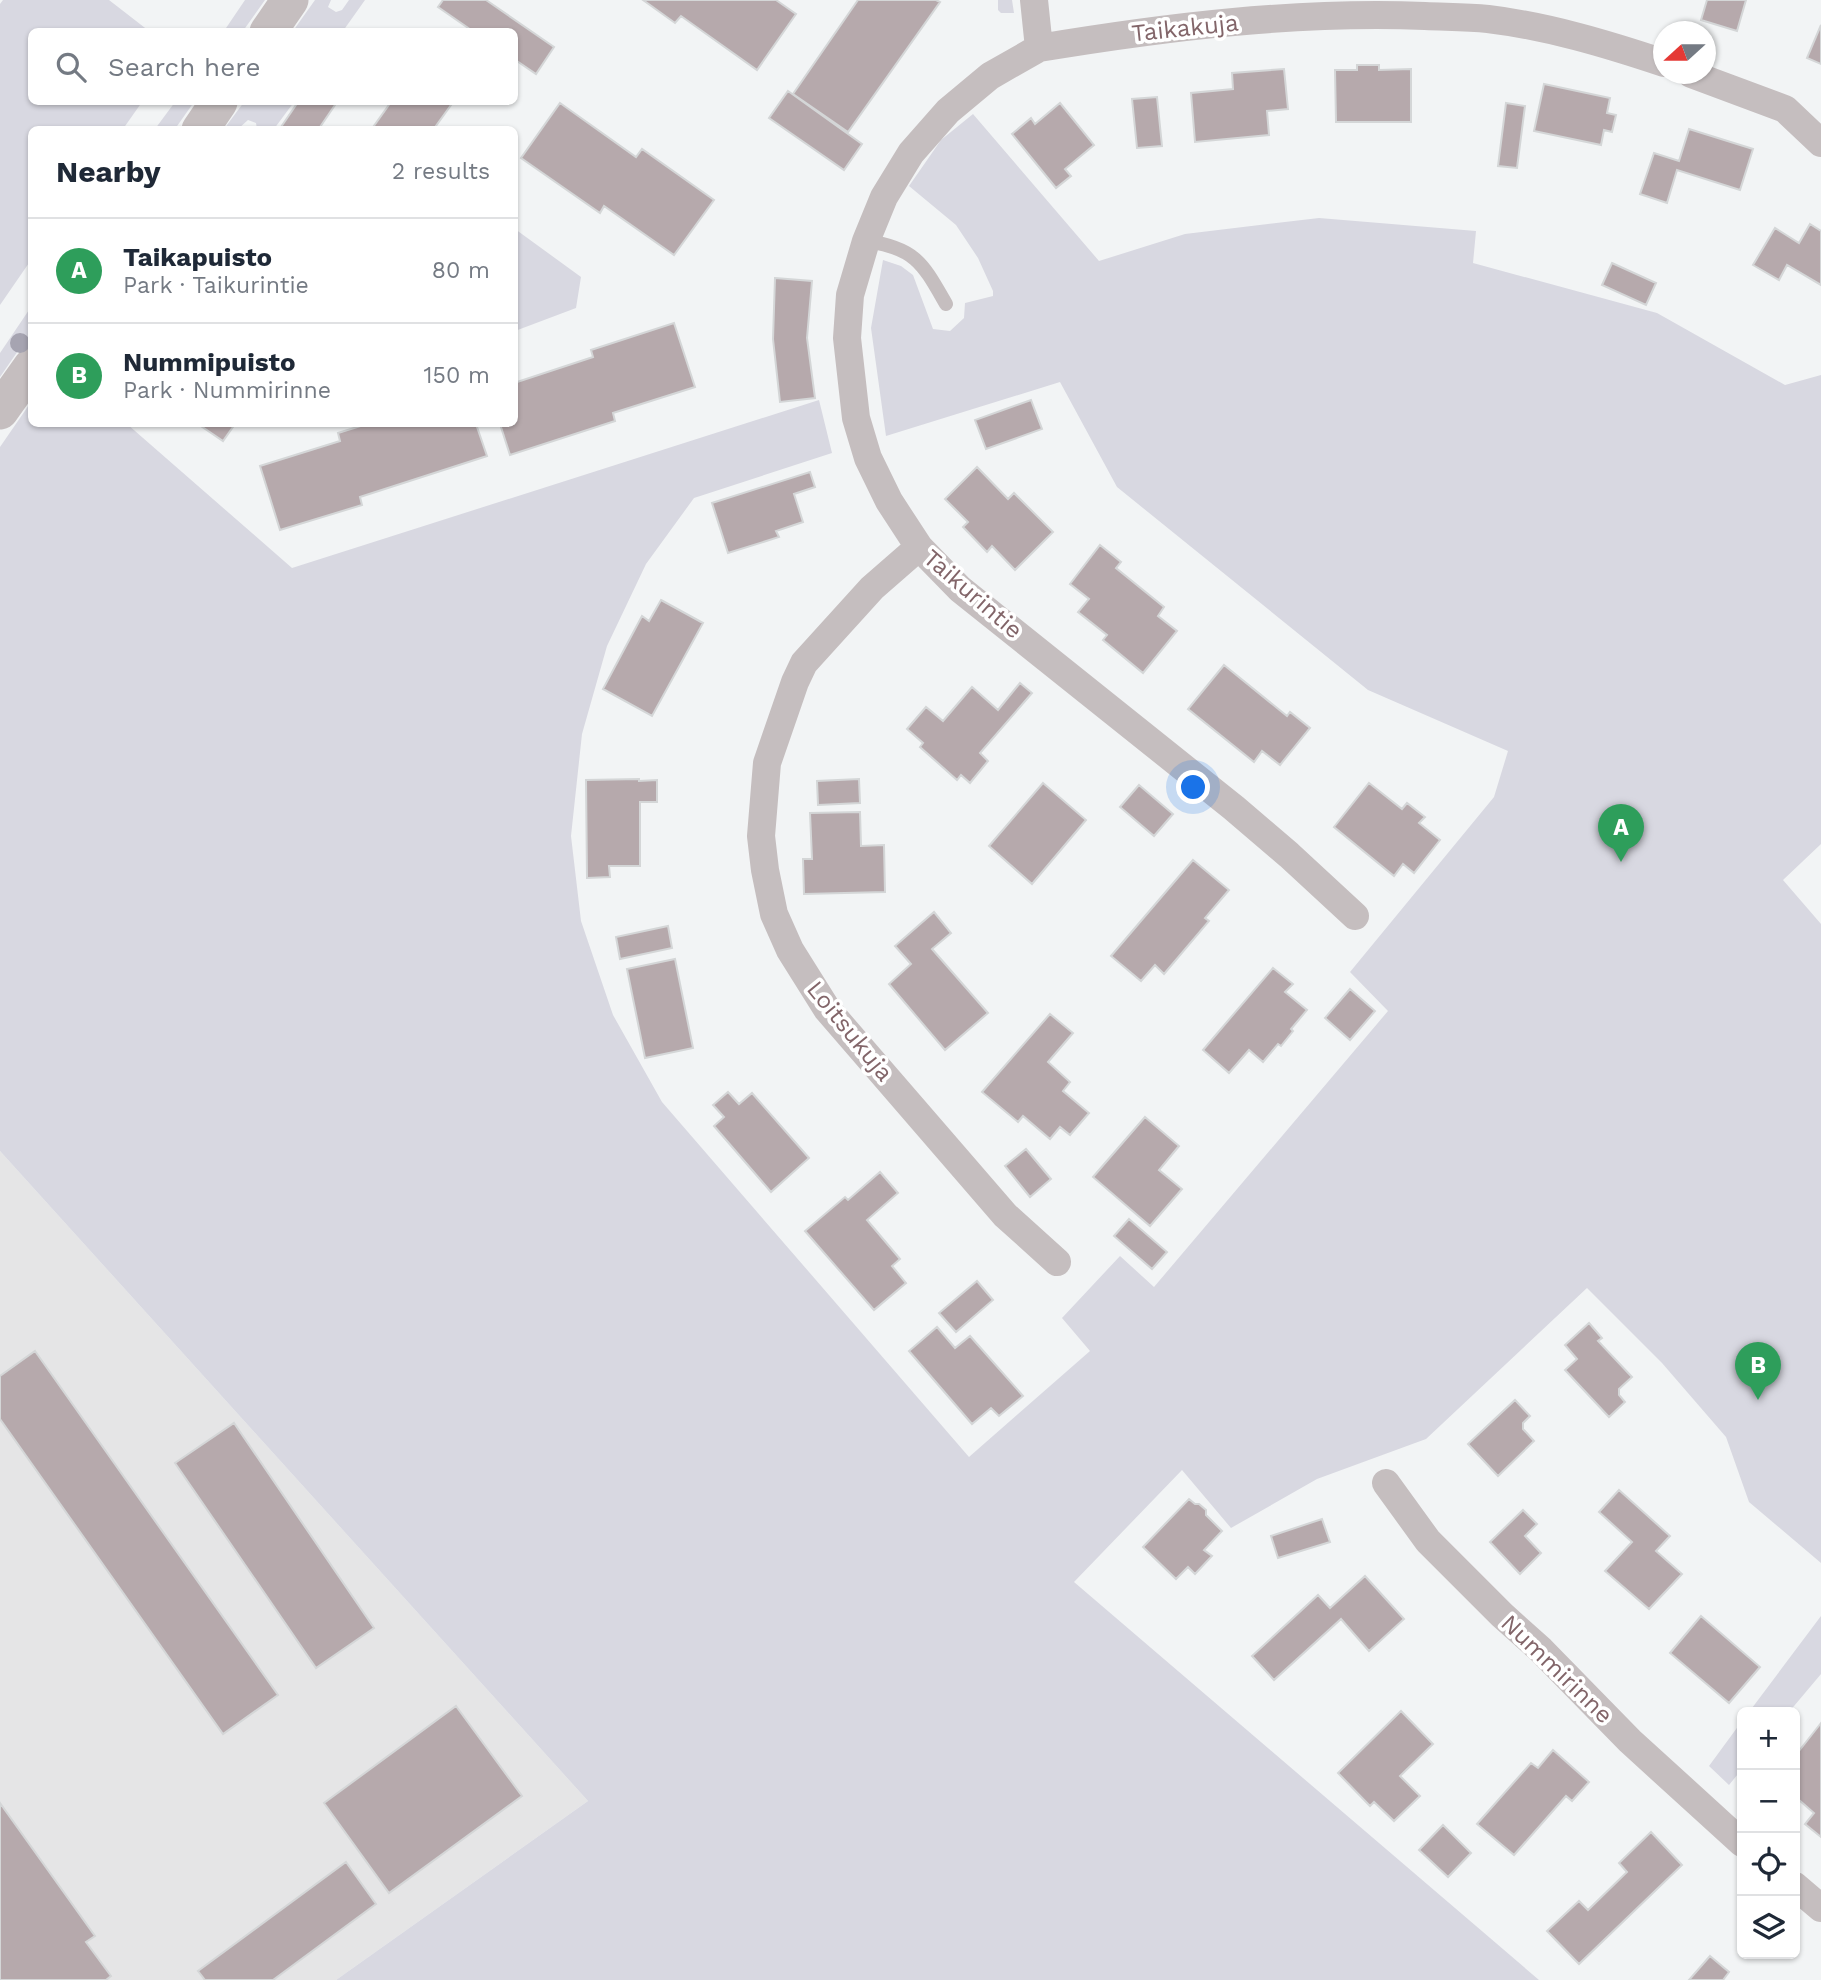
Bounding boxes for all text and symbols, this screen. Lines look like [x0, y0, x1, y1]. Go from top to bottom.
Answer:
street label: Taikakuja [1130, 8, 1240, 48]
north arrow [1653, 21, 1716, 84]
search box [28, 28, 518, 105]
icon: search [52, 48, 90, 86]
text: Search here [108, 52, 260, 82]
text: Nearby [56, 154, 161, 189]
text: 2 results [392, 158, 490, 185]
text: Taikapuisto [123, 242, 272, 272]
text: A [71, 257, 87, 284]
text: 80 m [432, 257, 490, 284]
text: Park · Taikurintie [123, 272, 309, 299]
text: Nummipuisto [123, 347, 296, 377]
text: B [71, 362, 87, 389]
text: 150 m [424, 362, 490, 389]
text: Park · Nummirinne [123, 377, 331, 404]
street label: Taikurintie [918, 544, 1028, 644]
your location [1176, 770, 1210, 804]
pin: A [1598, 804, 1644, 862]
street label: Loitsukuja [801, 975, 899, 1087]
pin: B [1735, 1342, 1781, 1400]
street label: Nummirinne [1495, 1609, 1619, 1729]
map controls [1737, 1707, 1800, 1959]
button: + [1737, 1707, 1800, 1770]
button: − [1737, 1770, 1800, 1833]
button: locate [1737, 1833, 1800, 1896]
button: layers [1737, 1896, 1800, 1959]

